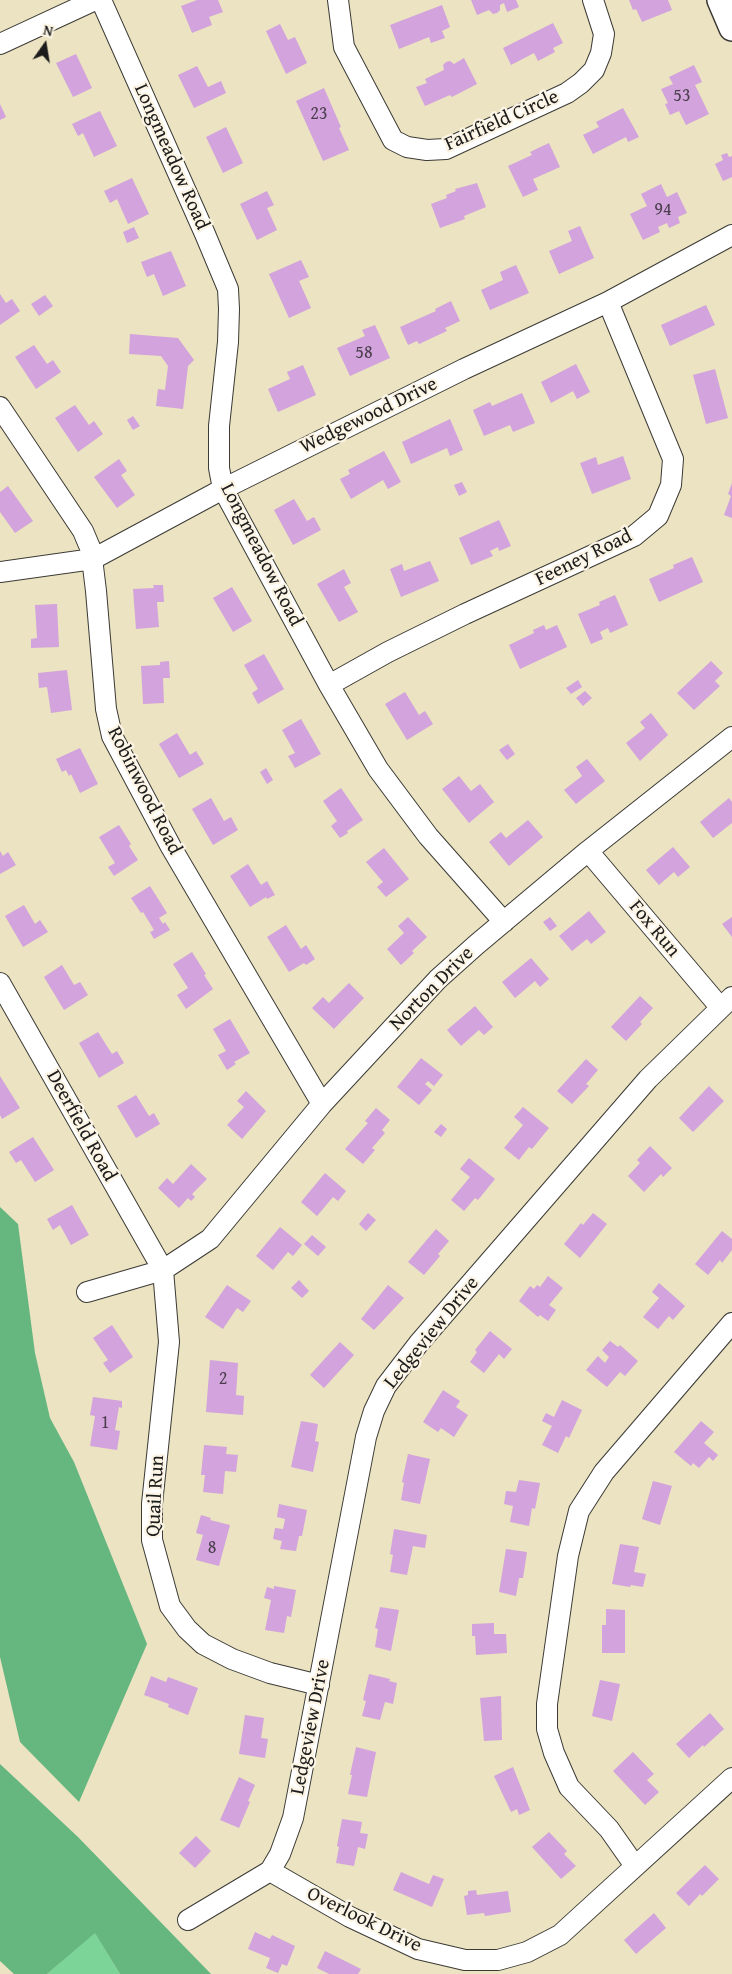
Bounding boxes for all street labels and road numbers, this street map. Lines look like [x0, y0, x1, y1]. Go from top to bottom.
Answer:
street label: Longmeadow Road [128, 80, 214, 234]
street label: Fairfield Circle [441, 85, 563, 157]
street label: Wedgewood Drive [296, 372, 442, 460]
street label: Longmeadow Road [215, 479, 307, 631]
street label: Feeney Road [532, 524, 636, 592]
street label: Robinwood Road [101, 723, 187, 859]
street label: Fox Run [623, 896, 685, 962]
street label: Norton Drive [385, 942, 479, 1036]
street label: Deerfield Road [41, 1066, 121, 1186]
street label: Ledgeview Drive [379, 1272, 485, 1394]
street label: Quail Run [142, 1455, 170, 1537]
street label: Ledgeview Drive [286, 1657, 336, 1797]
street label: Overlook Drive [303, 1882, 425, 1958]

